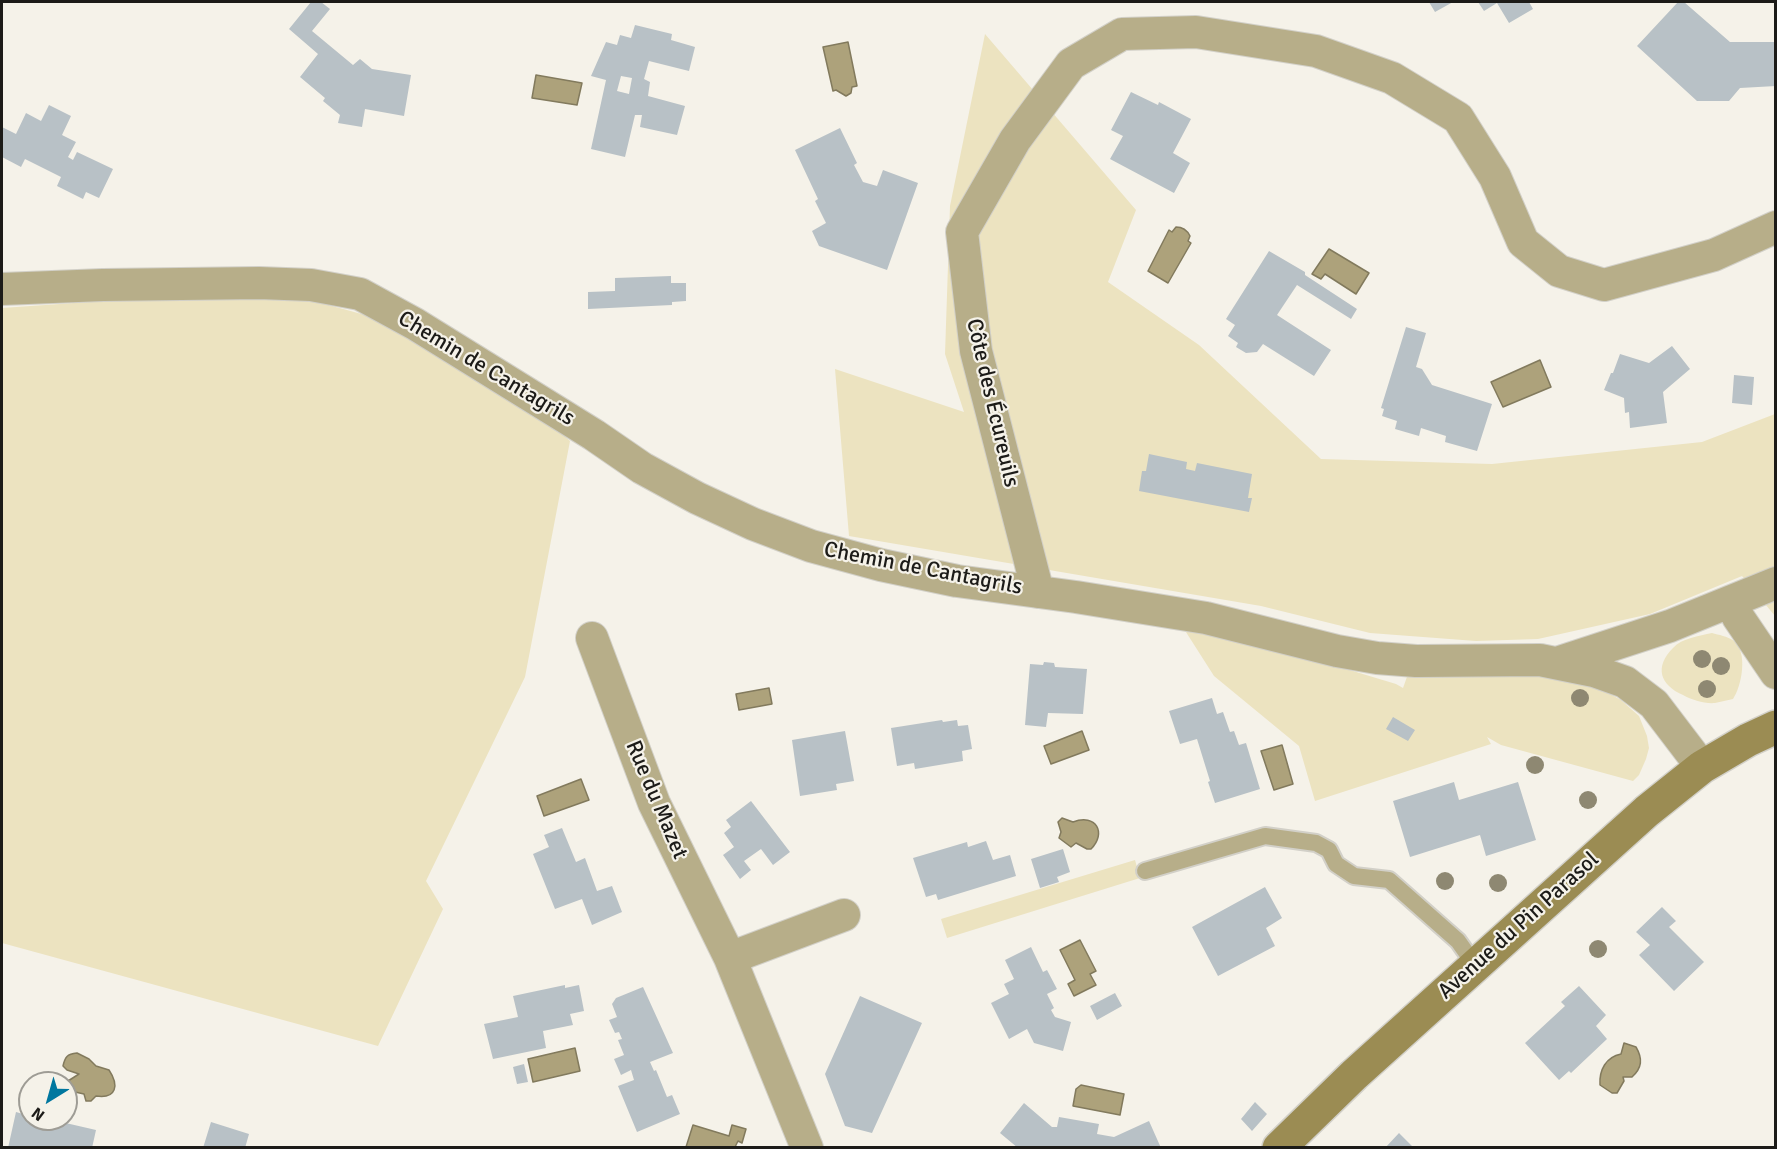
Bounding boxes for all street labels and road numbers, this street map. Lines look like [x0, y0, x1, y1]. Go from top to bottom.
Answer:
street label: Chemin de Cantagrils [393, 306, 579, 432]
street label: Côte des Écureuils [960, 316, 1024, 490]
street label: Chemin de Cantagrils [822, 537, 1024, 601]
street label: Rue du Mazet [619, 737, 693, 863]
street label: Avenue du Pin Parasol [1433, 847, 1605, 1005]

